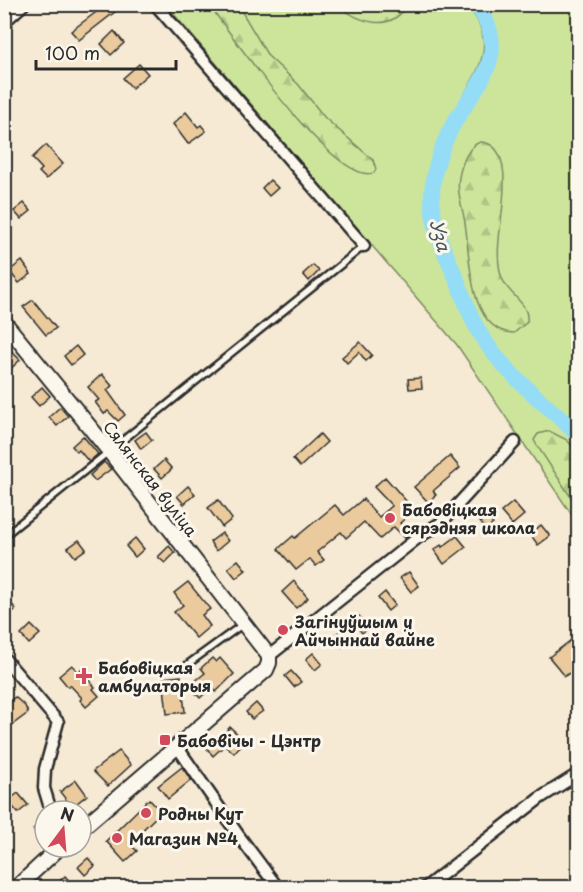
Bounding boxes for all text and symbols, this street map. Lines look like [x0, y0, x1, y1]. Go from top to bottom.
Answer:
scale bar [36, 33, 176, 71]
text: 100 m [45, 39, 100, 66]
water label: Уза [424, 216, 459, 255]
street label: Сялянская вуліца [98, 415, 204, 541]
place label: Бабовіцкая сярэдняя школа [402, 497, 536, 539]
marker: Бабовіцкая сярэдняя школа [383, 511, 397, 525]
place label: Загінуўшым у Айчыннай вайне [294, 609, 435, 651]
marker: Загінуўшым у Айчыннай вайне [276, 623, 290, 637]
place label: Бабовіцкая амбулаторыя [98, 655, 211, 697]
marker: Бабовіцкая амбулаторыя [75, 667, 93, 685]
place label: Бабовічы - Цэнтр [177, 728, 321, 752]
marker: Бабовічы - Цэнтр [158, 733, 172, 747]
north arrow [33, 799, 93, 859]
text: N [58, 800, 77, 827]
place label: Родны Кут [158, 801, 244, 825]
marker: Родны Кут [139, 806, 153, 820]
place label: Магазин №4 [129, 826, 238, 850]
marker: Магазин №4 [110, 831, 124, 845]

